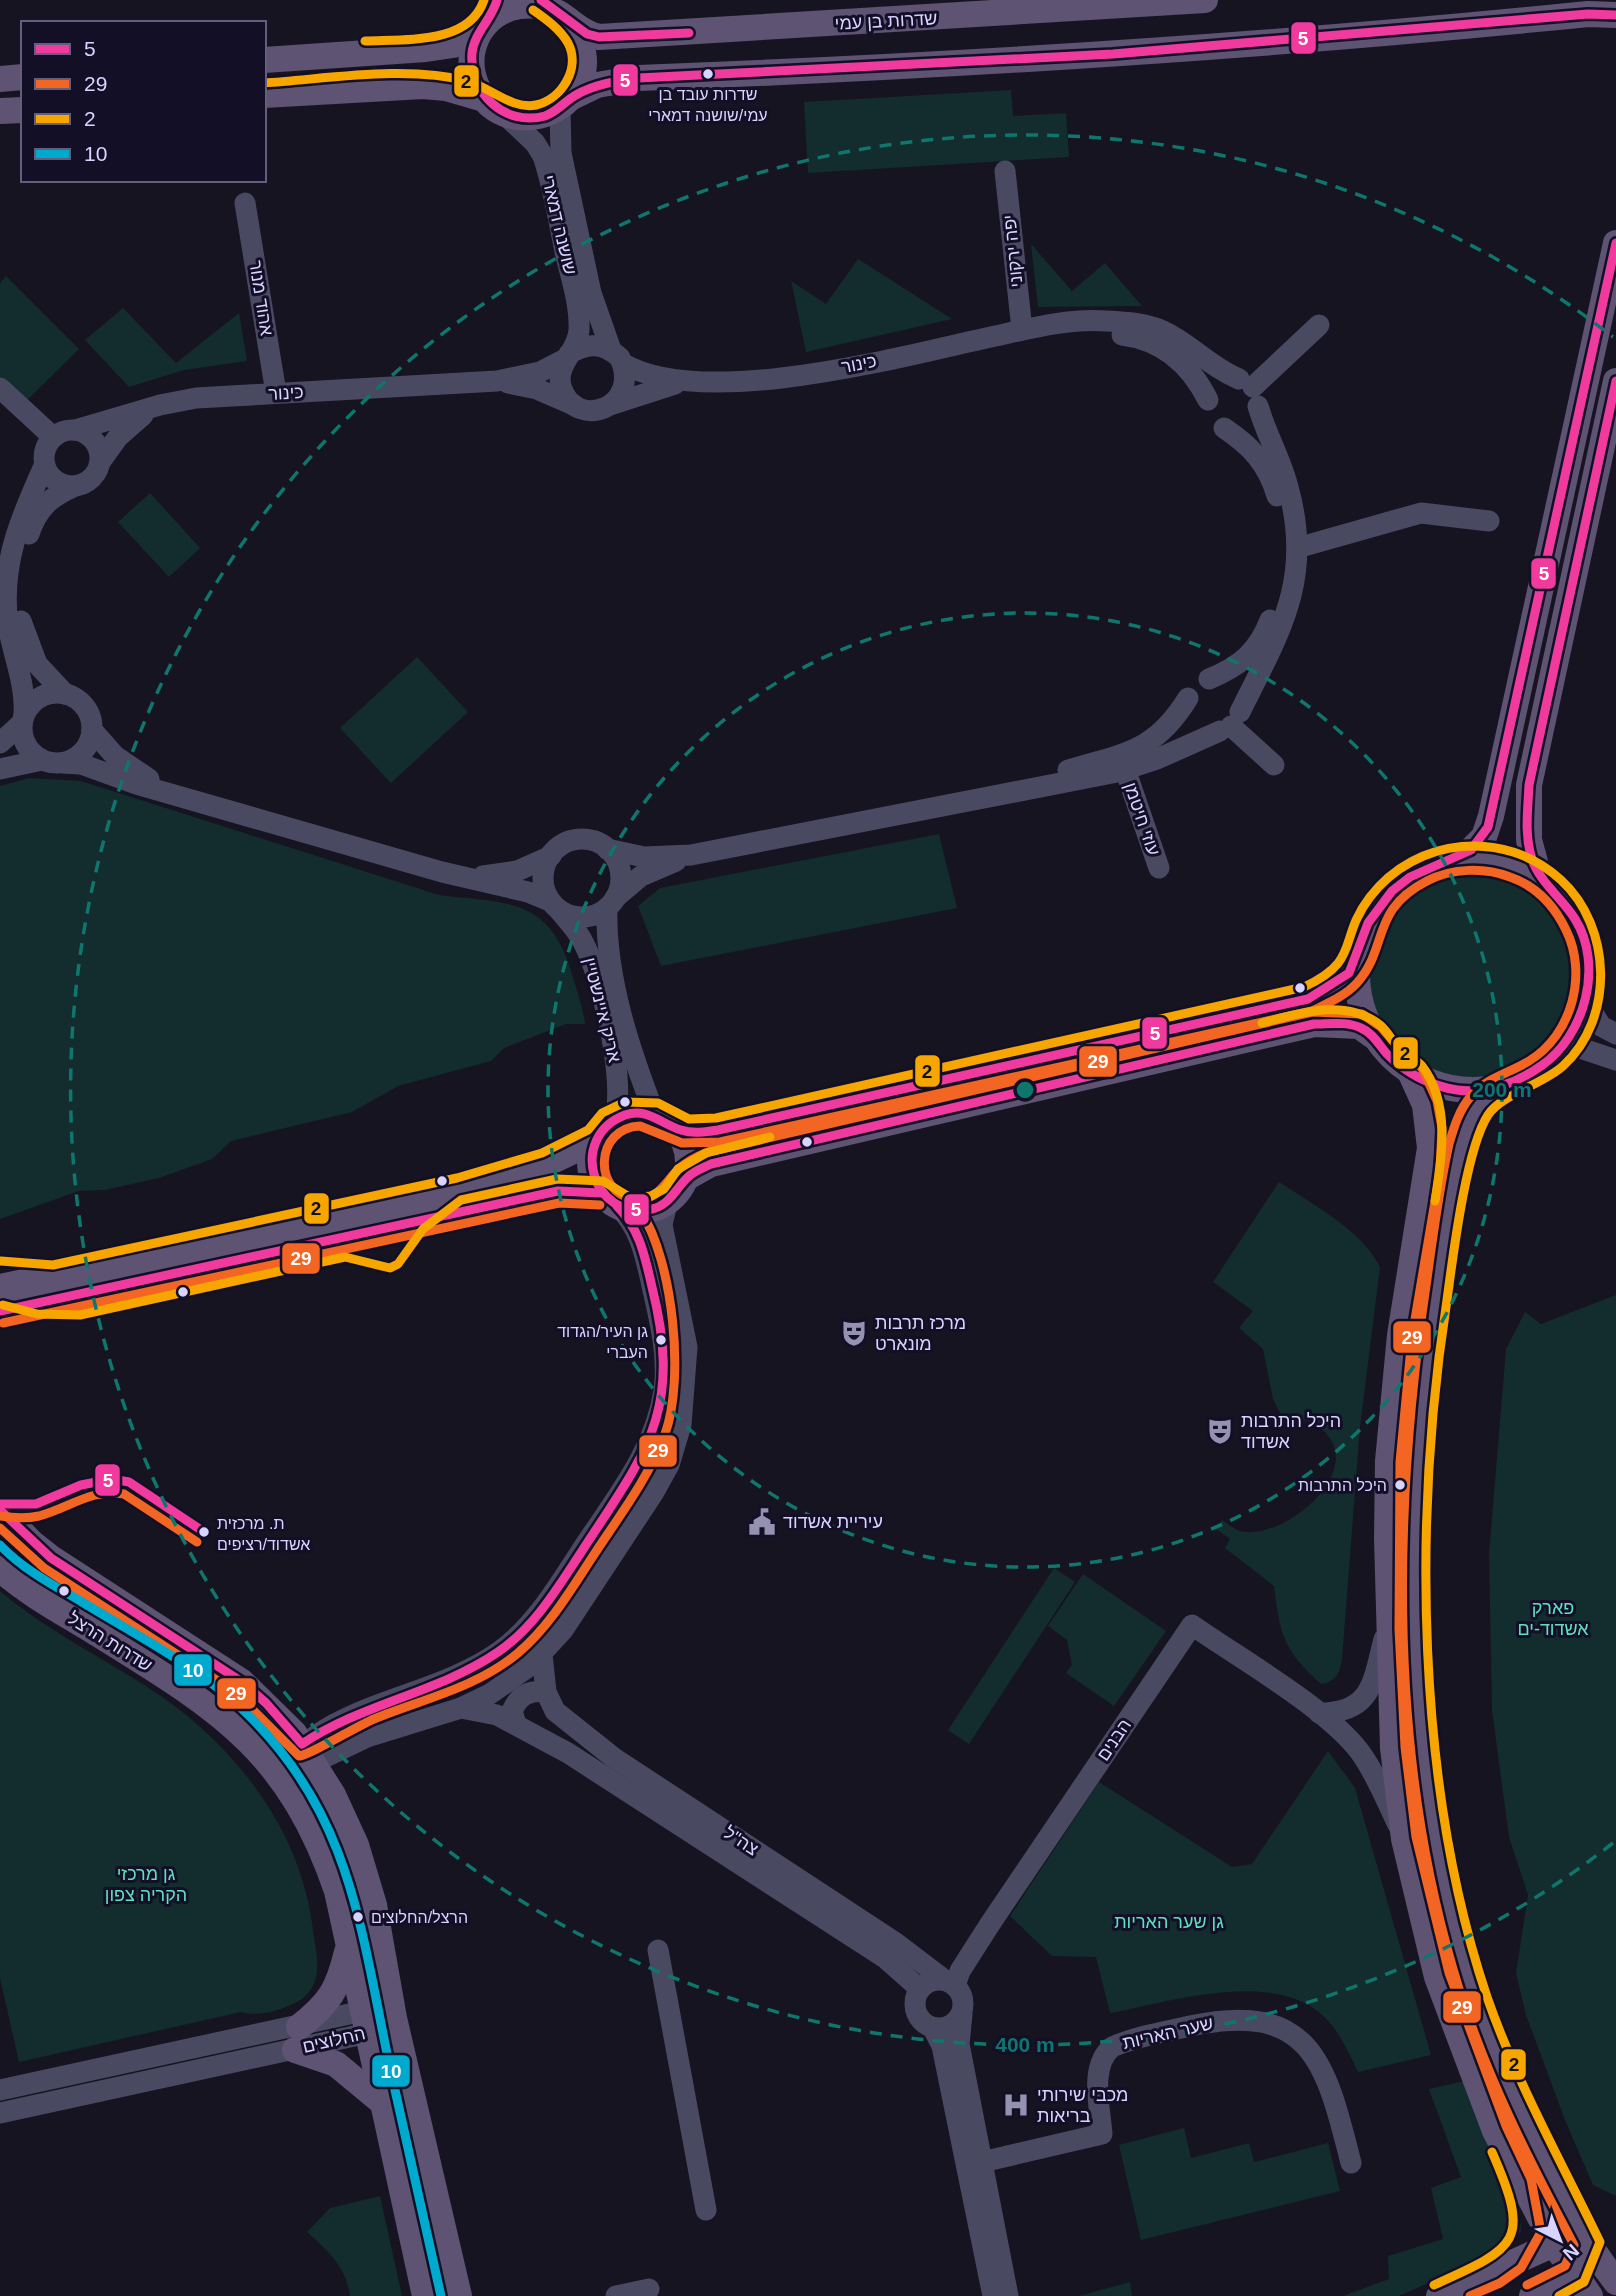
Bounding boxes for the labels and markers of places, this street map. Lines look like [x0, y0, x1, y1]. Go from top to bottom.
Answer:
marker: שדרות עובד בן עמי/שושנה דמארי [701, 67, 715, 81]
place label: שדרות עובד בן עמי/שושנה דמארי [648, 86, 768, 124]
unlabelled marker [1293, 981, 1307, 995]
centre of rings [1013, 1078, 1037, 1102]
unlabelled marker [618, 1095, 632, 1109]
unlabelled marker [800, 1135, 814, 1149]
unlabelled marker [435, 1174, 449, 1188]
unlabelled marker [176, 1285, 190, 1299]
place label: מרכז תרבות מונארט [875, 1313, 966, 1354]
theatre icon: מרכז תרבות מונארט [839, 1318, 869, 1348]
place label: גן העיר/הגדוד העברי [557, 1323, 648, 1361]
marker: גן העיר/הגדוד העברי [654, 1333, 668, 1347]
place label: היכל התרבות אשדוד [1241, 1411, 1341, 1452]
theatre icon: היכל התרבות אשדוד [1205, 1416, 1235, 1446]
place label: היכל התרבות [1298, 1477, 1387, 1494]
marker: היכל התרבות [1393, 1478, 1407, 1492]
public building icon: עיריית אשדוד [747, 1507, 777, 1537]
place label: עיריית אשדוד [783, 1512, 883, 1532]
place label: ת. מרכזית אשדוד/רציפים [217, 1515, 310, 1553]
marker: ת. מרכזית אשדוד/רציפים [197, 1525, 211, 1539]
unlabelled marker [57, 1584, 71, 1598]
place label: הרצל/החלוצים [371, 1909, 468, 1926]
marker: הרצל/החלוצים [351, 1910, 365, 1924]
place label: מכבי שירותי בריאות [1037, 2085, 1128, 2126]
hospital icon: מכבי שירותי בריאות [1001, 2090, 1031, 2120]

